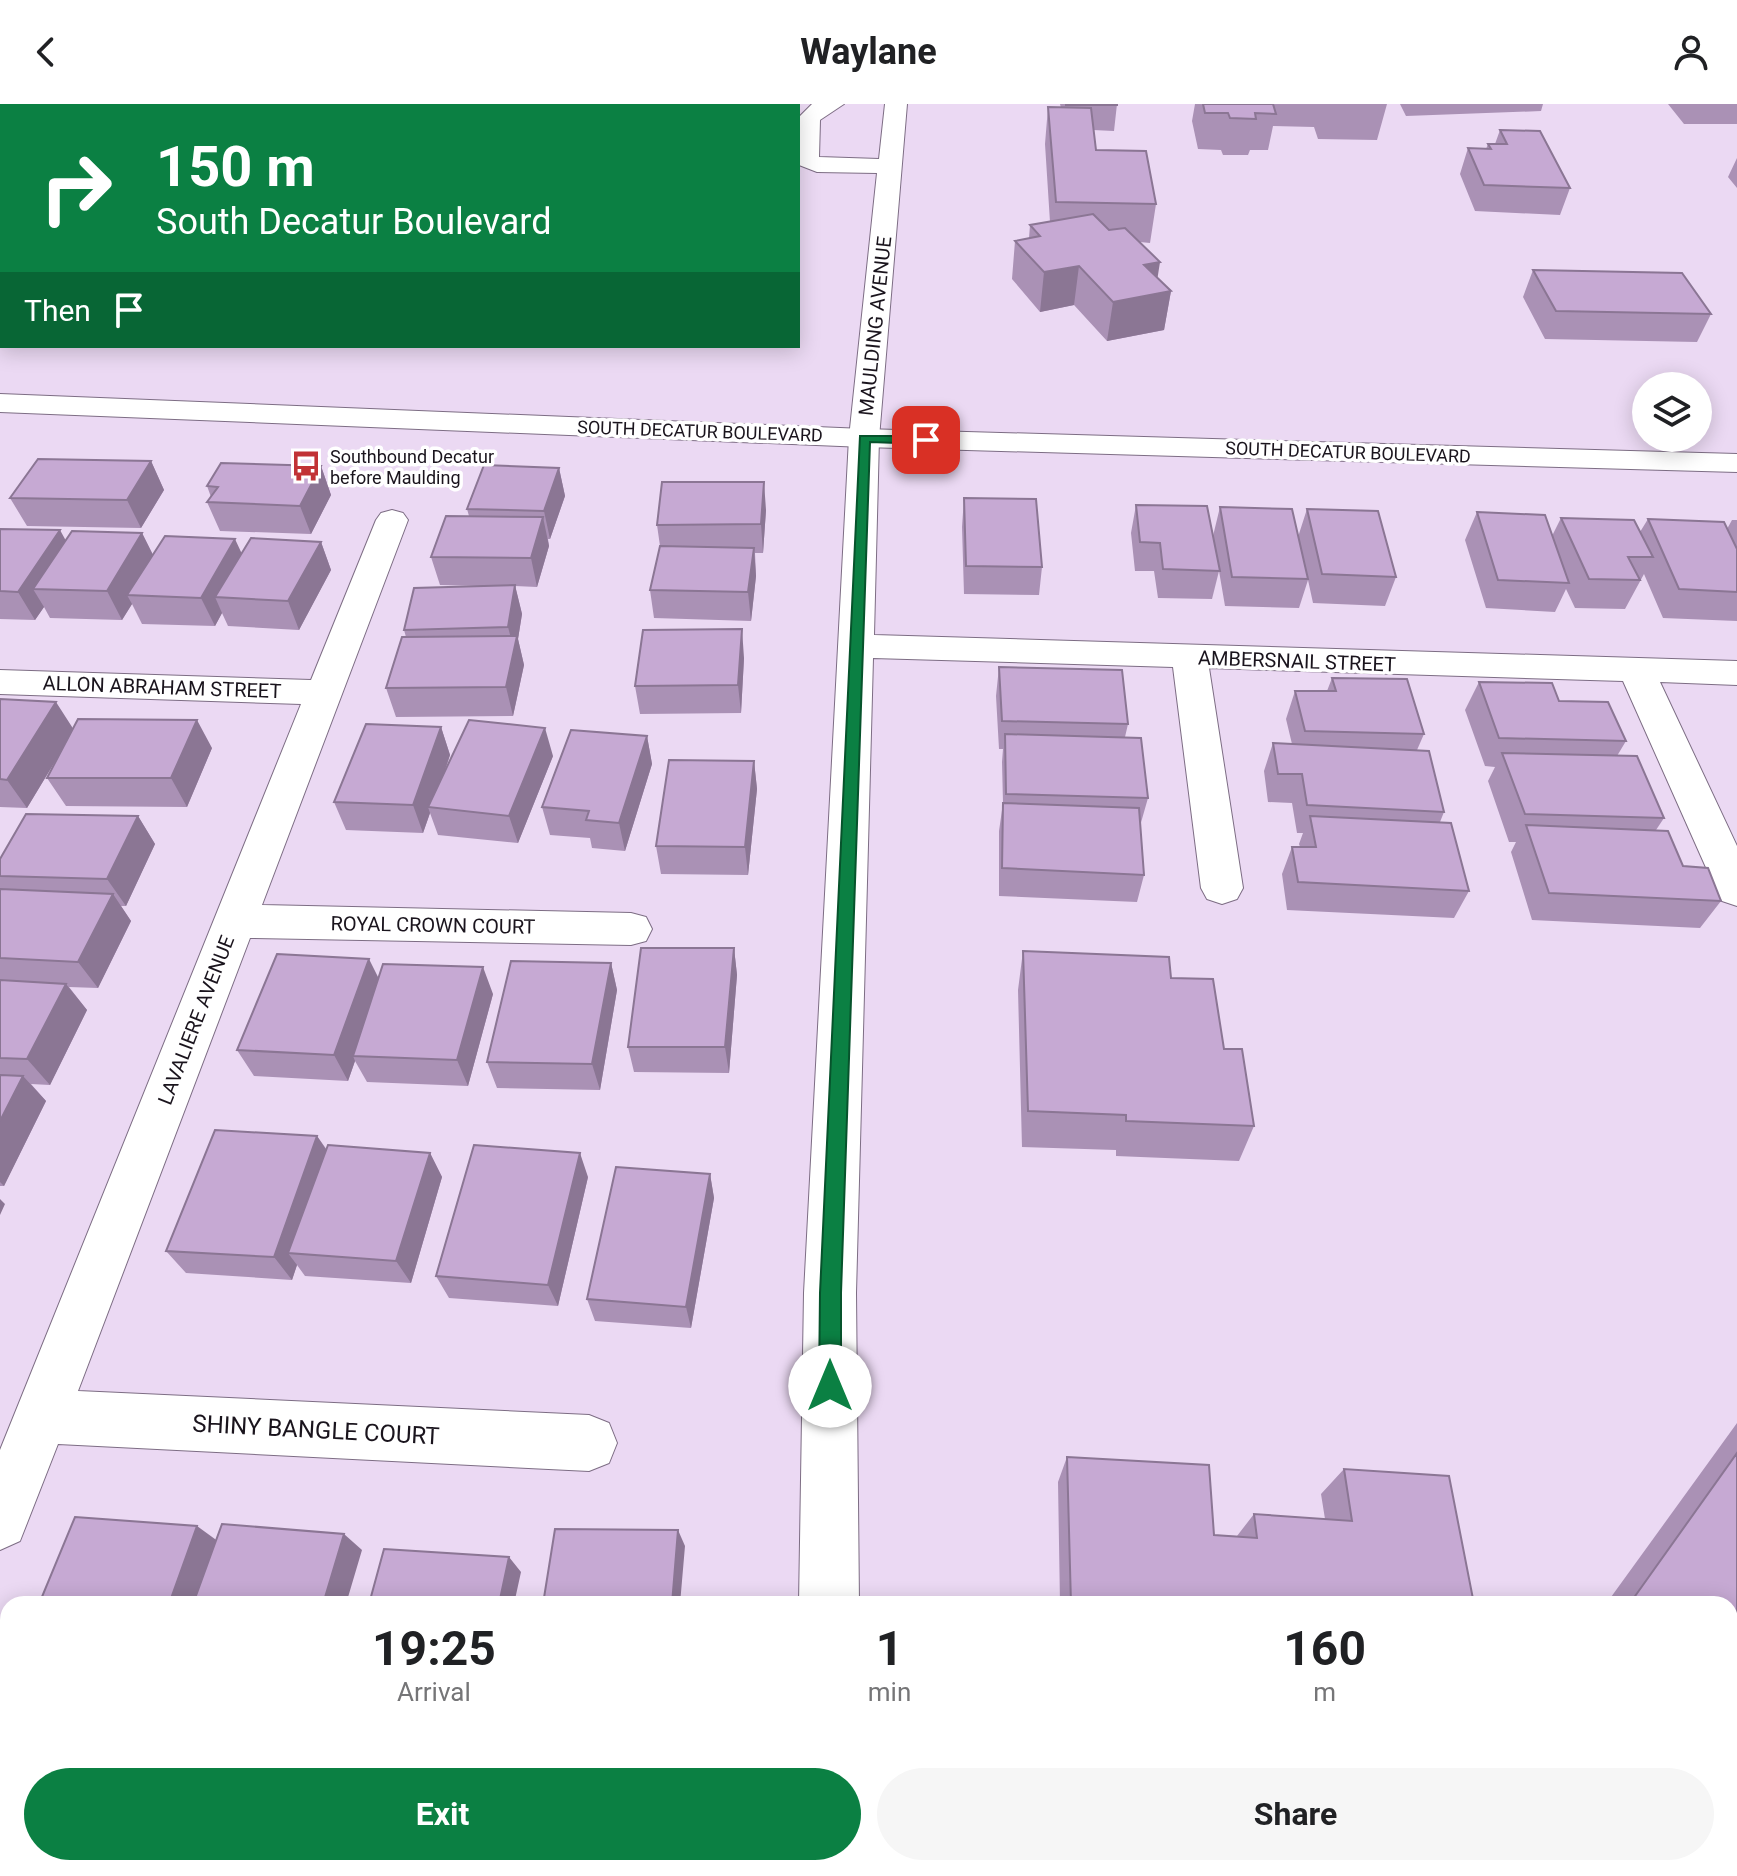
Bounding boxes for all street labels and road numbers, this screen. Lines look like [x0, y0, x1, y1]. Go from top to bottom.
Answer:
street label: MAULDING AVENUE [854, 235, 896, 417]
street label: SOUTH DECATUR BOULEVARD [577, 416, 823, 446]
street label: SOUTH DECATUR BOULEVARD [1225, 437, 1471, 467]
street label: AMBERSNAIL STREET [1198, 646, 1397, 676]
street label: ALLON ABRAHAM STREET [42, 671, 282, 703]
street label: ROYAL CROWN COURT [330, 911, 536, 939]
street label: LAVALIERE AVENUE [153, 932, 239, 1108]
street label: SHINY BANGLE COURT [192, 1410, 440, 1450]

